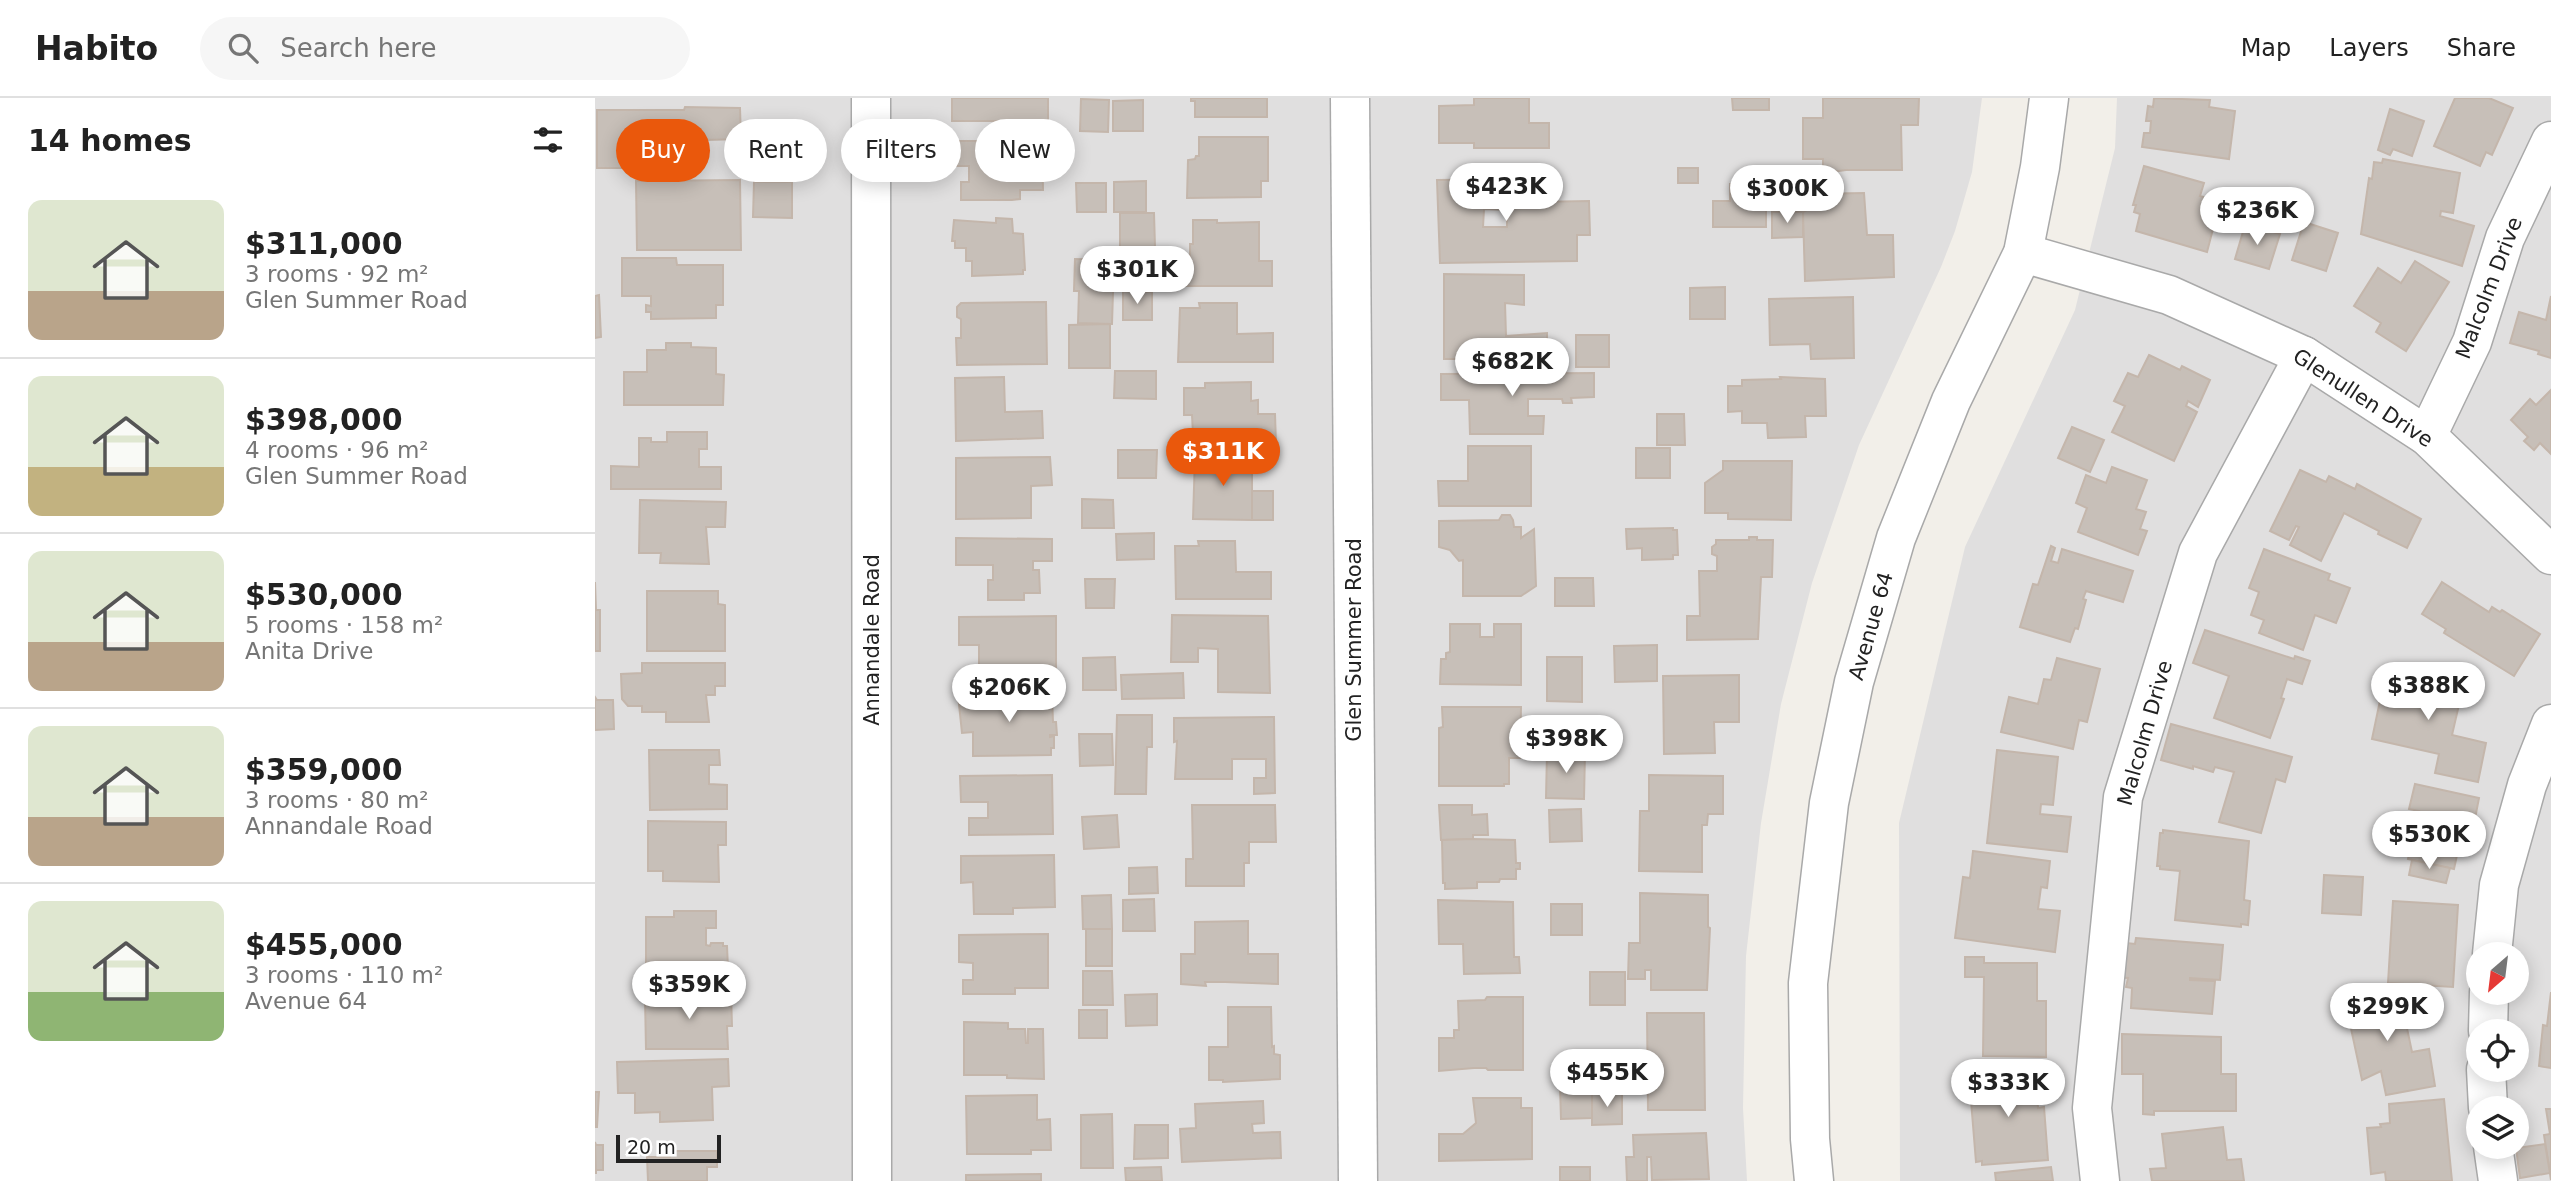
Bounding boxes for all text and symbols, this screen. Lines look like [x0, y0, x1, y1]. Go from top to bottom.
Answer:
search box [200, 17, 690, 80]
text: Habito [35, 29, 158, 68]
icon: search [224, 29, 262, 67]
text: Search here [280, 33, 436, 63]
text: Map [2241, 34, 2291, 62]
text: Layers [2329, 34, 2409, 62]
text: Share [2447, 34, 2516, 62]
chip: Buy [616, 119, 710, 182]
chip: Rent [724, 119, 827, 182]
chip: Filters [841, 119, 961, 182]
chip: New [975, 119, 1075, 182]
icon: filters [529, 121, 567, 159]
text: 14 homes [28, 123, 192, 158]
pin: $423K [1457, 164, 1555, 223]
pin: $300K [1738, 166, 1836, 225]
text: $423K [1465, 173, 1547, 199]
text: $300K [1746, 175, 1828, 201]
pin: $236K [2208, 188, 2306, 247]
text: $236K [2216, 197, 2298, 223]
street label: Malcolm Drive [2451, 214, 2527, 362]
text: $311,000 [245, 226, 403, 261]
icon: home [84, 228, 168, 312]
pin: $301K [1088, 246, 1186, 306]
text: $301K [1096, 256, 1178, 282]
text: 3 rooms · 92 m² [245, 261, 429, 287]
text: Glen Summer Road [245, 287, 468, 313]
pin: $682K [1463, 338, 1561, 398]
street label: Glenullen Drive [2288, 344, 2438, 452]
text: $682K [1471, 348, 1553, 374]
text: $398,000 [245, 402, 403, 437]
icon: home [84, 404, 168, 488]
pin: $311K [1174, 428, 1272, 488]
text: 4 rooms · 96 m² [245, 437, 429, 463]
text: $311K [1182, 438, 1264, 464]
text: Glen Summer Road [245, 463, 468, 489]
street label: Glen Summer Road [1342, 538, 1366, 742]
street label: Annandale Road [860, 554, 884, 726]
street label: Avenue 64 [1844, 569, 1898, 683]
text: $530,000 [245, 577, 403, 612]
icon: home [84, 579, 168, 663]
text: 5 rooms · 158 m² [245, 612, 443, 638]
text: Anita Drive [245, 638, 373, 664]
street label: Malcolm Drive [2113, 658, 2177, 808]
pin: $388K [2379, 662, 2477, 722]
pin: $206K [960, 664, 1058, 724]
text: $388K [2387, 672, 2469, 698]
text: $206K [968, 674, 1050, 700]
pin: $398K [1517, 716, 1615, 775]
text: $398K [1525, 725, 1607, 751]
text: $359,000 [245, 752, 403, 787]
icon: home [84, 754, 168, 838]
text: 3 rooms · 80 m² [245, 787, 429, 813]
pin: $530K [2380, 812, 2478, 871]
text: Annandale Road [245, 813, 433, 839]
text: $530K [2388, 821, 2470, 847]
text: $455,000 [245, 927, 403, 962]
icon: home [84, 929, 168, 1013]
north arrow [2466, 942, 2529, 1004]
map controls [2466, 942, 2529, 1159]
text: 3 rooms · 110 m² [245, 962, 443, 988]
pin: $359K [640, 962, 738, 1021]
text: $359K [648, 971, 730, 997]
pin: $299K [2338, 984, 2436, 1043]
text: Avenue 64 [245, 988, 367, 1014]
text: $299K [2346, 993, 2428, 1019]
button: locate [2466, 1019, 2529, 1082]
pin: $455K [1558, 1049, 1656, 1109]
text: $455K [1566, 1059, 1648, 1085]
pin: $333K [1959, 1060, 2057, 1119]
text: $333K [1967, 1069, 2049, 1095]
button: layers [2466, 1096, 2529, 1159]
scale bar [616, 1132, 721, 1164]
text: 20 m [627, 1136, 676, 1158]

